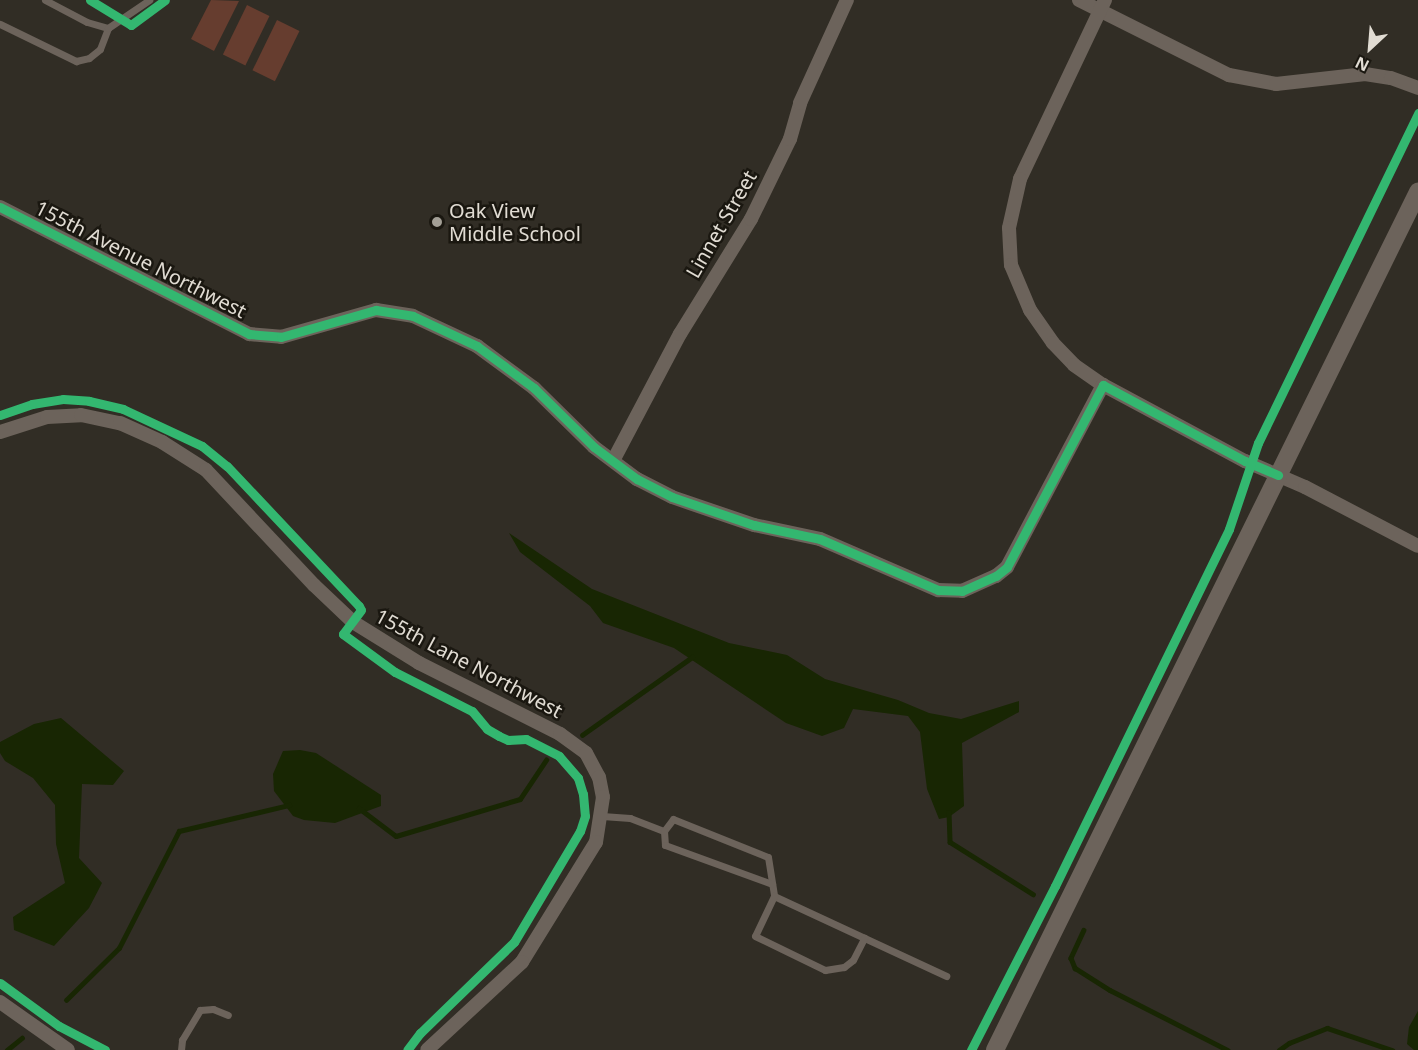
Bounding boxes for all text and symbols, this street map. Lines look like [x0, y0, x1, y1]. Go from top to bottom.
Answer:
north arrow [1340, 18, 1400, 78]
text: N [1351, 51, 1373, 77]
street label: Linnet Street [681, 166, 761, 282]
street label: 155th Avenue Northwest [32, 195, 250, 323]
place label: Oak View Middle School [449, 198, 581, 245]
marker: Oak View Middle School [430, 215, 444, 229]
street label: 155th Lane Northwest [371, 603, 567, 723]

